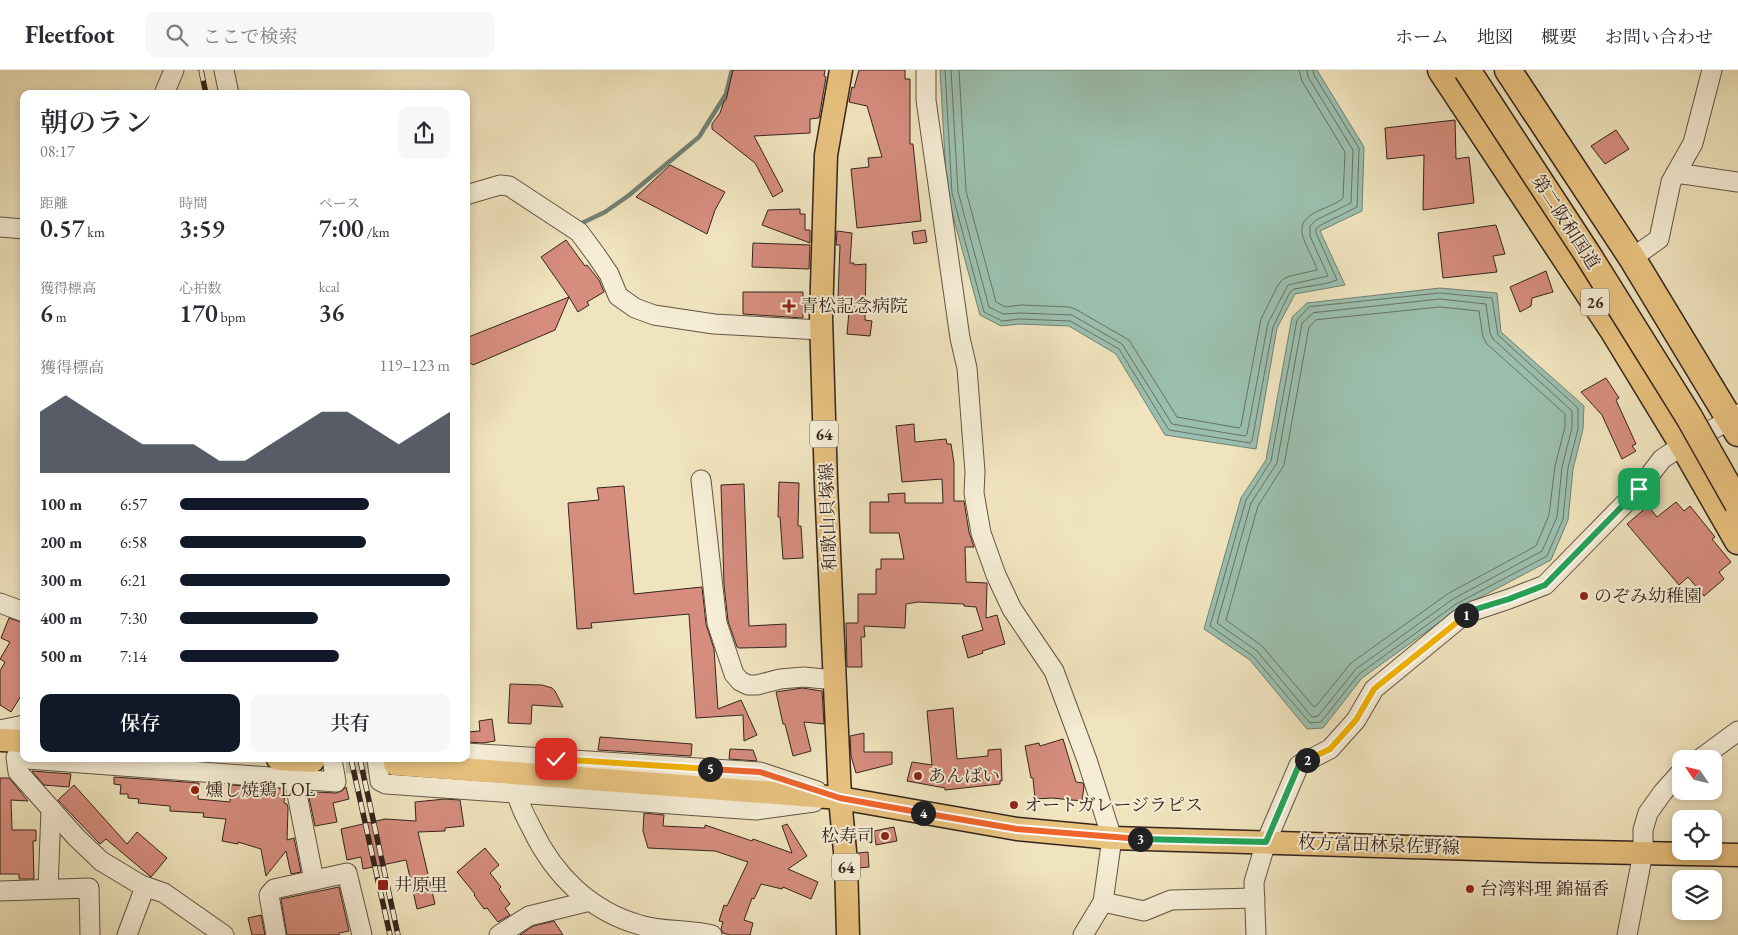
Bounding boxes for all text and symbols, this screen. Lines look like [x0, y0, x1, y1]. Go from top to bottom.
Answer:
search box [145, 12, 495, 57]
text: Fleetfoot [25, 19, 115, 50]
icon: search [163, 21, 191, 49]
text: ここで検索 [203, 24, 298, 49]
text: ホーム [1395, 25, 1449, 48]
text: 地図 [1477, 25, 1513, 48]
text: 概要 [1541, 25, 1577, 48]
text: お問い合わせ [1605, 25, 1713, 48]
text: 朝のラン [40, 104, 152, 140]
button: share [398, 107, 450, 159]
text: 08:17 [40, 141, 75, 162]
street label: 第二阪和国道 [1527, 170, 1605, 273]
text: 距離 [40, 194, 68, 212]
text: 時間 [179, 194, 207, 212]
text: ペース [319, 194, 360, 212]
text: 0.57 [40, 212, 85, 244]
text: 3:59 [179, 212, 225, 244]
text: 7:00 [319, 212, 364, 244]
text: km [85, 223, 105, 241]
text: /km [364, 223, 390, 241]
text: kcal [319, 278, 340, 296]
text: 獲得標高 [40, 279, 96, 297]
text: 心拍数 [179, 279, 221, 297]
road number: 26 [1581, 288, 1609, 316]
place label: 青松記念病院 [800, 294, 908, 317]
text: 36 [319, 296, 344, 328]
text: 6 [40, 297, 53, 329]
text: 170 [179, 297, 218, 329]
marker: 青松記念病院 [782, 299, 796, 313]
text: m [53, 308, 67, 326]
text: bpm [218, 308, 246, 326]
text: 119–123 m [379, 355, 450, 376]
text: 獲得標高 [40, 357, 104, 378]
road number: 64 [810, 420, 838, 448]
street label: 和歌山貝塚線 [814, 463, 841, 571]
pin [1618, 468, 1660, 510]
icon: arrive [1625, 475, 1653, 503]
text: 100 m [40, 494, 82, 515]
text: 6:57 [120, 494, 147, 515]
text: 200 m [40, 532, 82, 553]
text: 6:58 [120, 532, 147, 553]
text: 300 m [40, 570, 82, 591]
text: 6:21 [120, 570, 147, 591]
place label: のぞみ幼稚園 [1594, 584, 1702, 607]
marker: のぞみ幼稚園 [1578, 590, 1590, 602]
pin: 1 [1454, 602, 1478, 628]
text: 1 [1463, 606, 1470, 624]
text: 400 m [40, 608, 82, 629]
text: 7:30 [120, 608, 147, 629]
text: 500 m [40, 646, 82, 667]
text: 7:14 [120, 646, 147, 667]
button: 保存 [40, 694, 240, 752]
button: 共有 [250, 694, 450, 752]
pin [535, 738, 577, 780]
icon: check [542, 745, 570, 773]
pin: 2 [1294, 748, 1320, 772]
north arrow [1672, 750, 1722, 800]
map controls [1672, 750, 1722, 920]
text: 2 [1304, 751, 1311, 769]
pin: 5 [698, 756, 722, 782]
text: 5 [707, 760, 714, 778]
place label: あんばい [928, 764, 1000, 787]
marker: あんばい [912, 770, 924, 782]
place label: 燻し焼鶏 LOL [205, 778, 316, 801]
marker: 燻し焼鶏 LOL [189, 784, 201, 796]
place label: オートガレージラピス [1024, 793, 1203, 816]
marker: オートガレージラピス [1008, 799, 1020, 811]
pin: 4 [910, 800, 936, 826]
text: 4 [920, 804, 927, 822]
button: locate [1672, 810, 1722, 860]
place label: 松寿司 [821, 824, 875, 847]
pin: 3 [1128, 826, 1152, 852]
marker: 松寿司 [879, 830, 891, 842]
text: 3 [1137, 830, 1144, 848]
street label: 枚方富田林泉佐野線 [1298, 830, 1460, 859]
road number: 64 [832, 854, 860, 880]
button: layers [1672, 870, 1722, 920]
place label: 井原里 [394, 873, 448, 896]
place label: 台湾料理 錦福香 [1480, 877, 1610, 900]
marker: 井原里 [376, 878, 390, 892]
marker: 台湾料理 錦福香 [1464, 883, 1476, 895]

